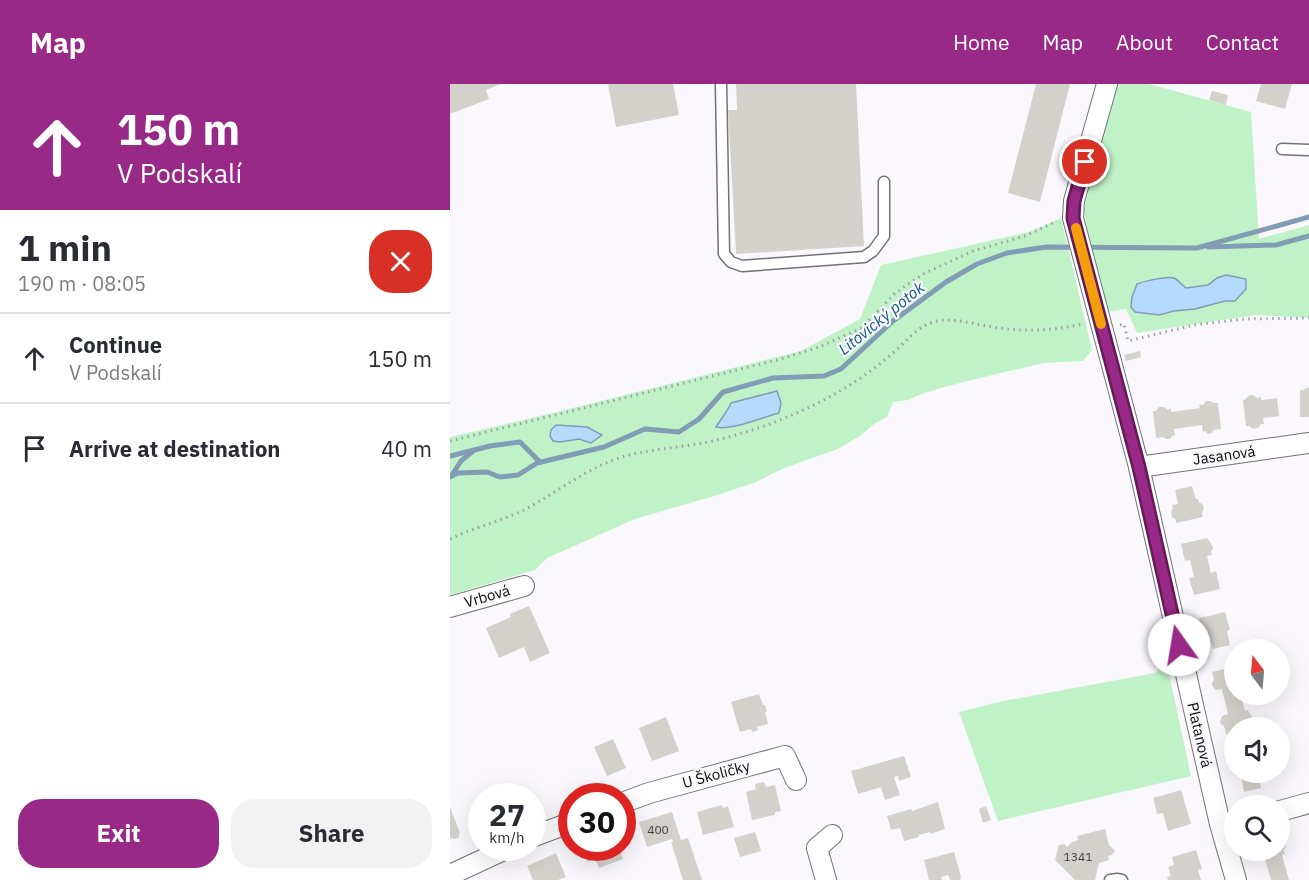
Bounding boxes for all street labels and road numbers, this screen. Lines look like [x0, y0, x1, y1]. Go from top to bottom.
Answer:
street label: Jasanová [1191, 441, 1257, 469]
street label: Vrbová [462, 580, 512, 612]
street label: Platanová [1183, 700, 1217, 770]
street label: U Školičky [680, 756, 752, 792]

